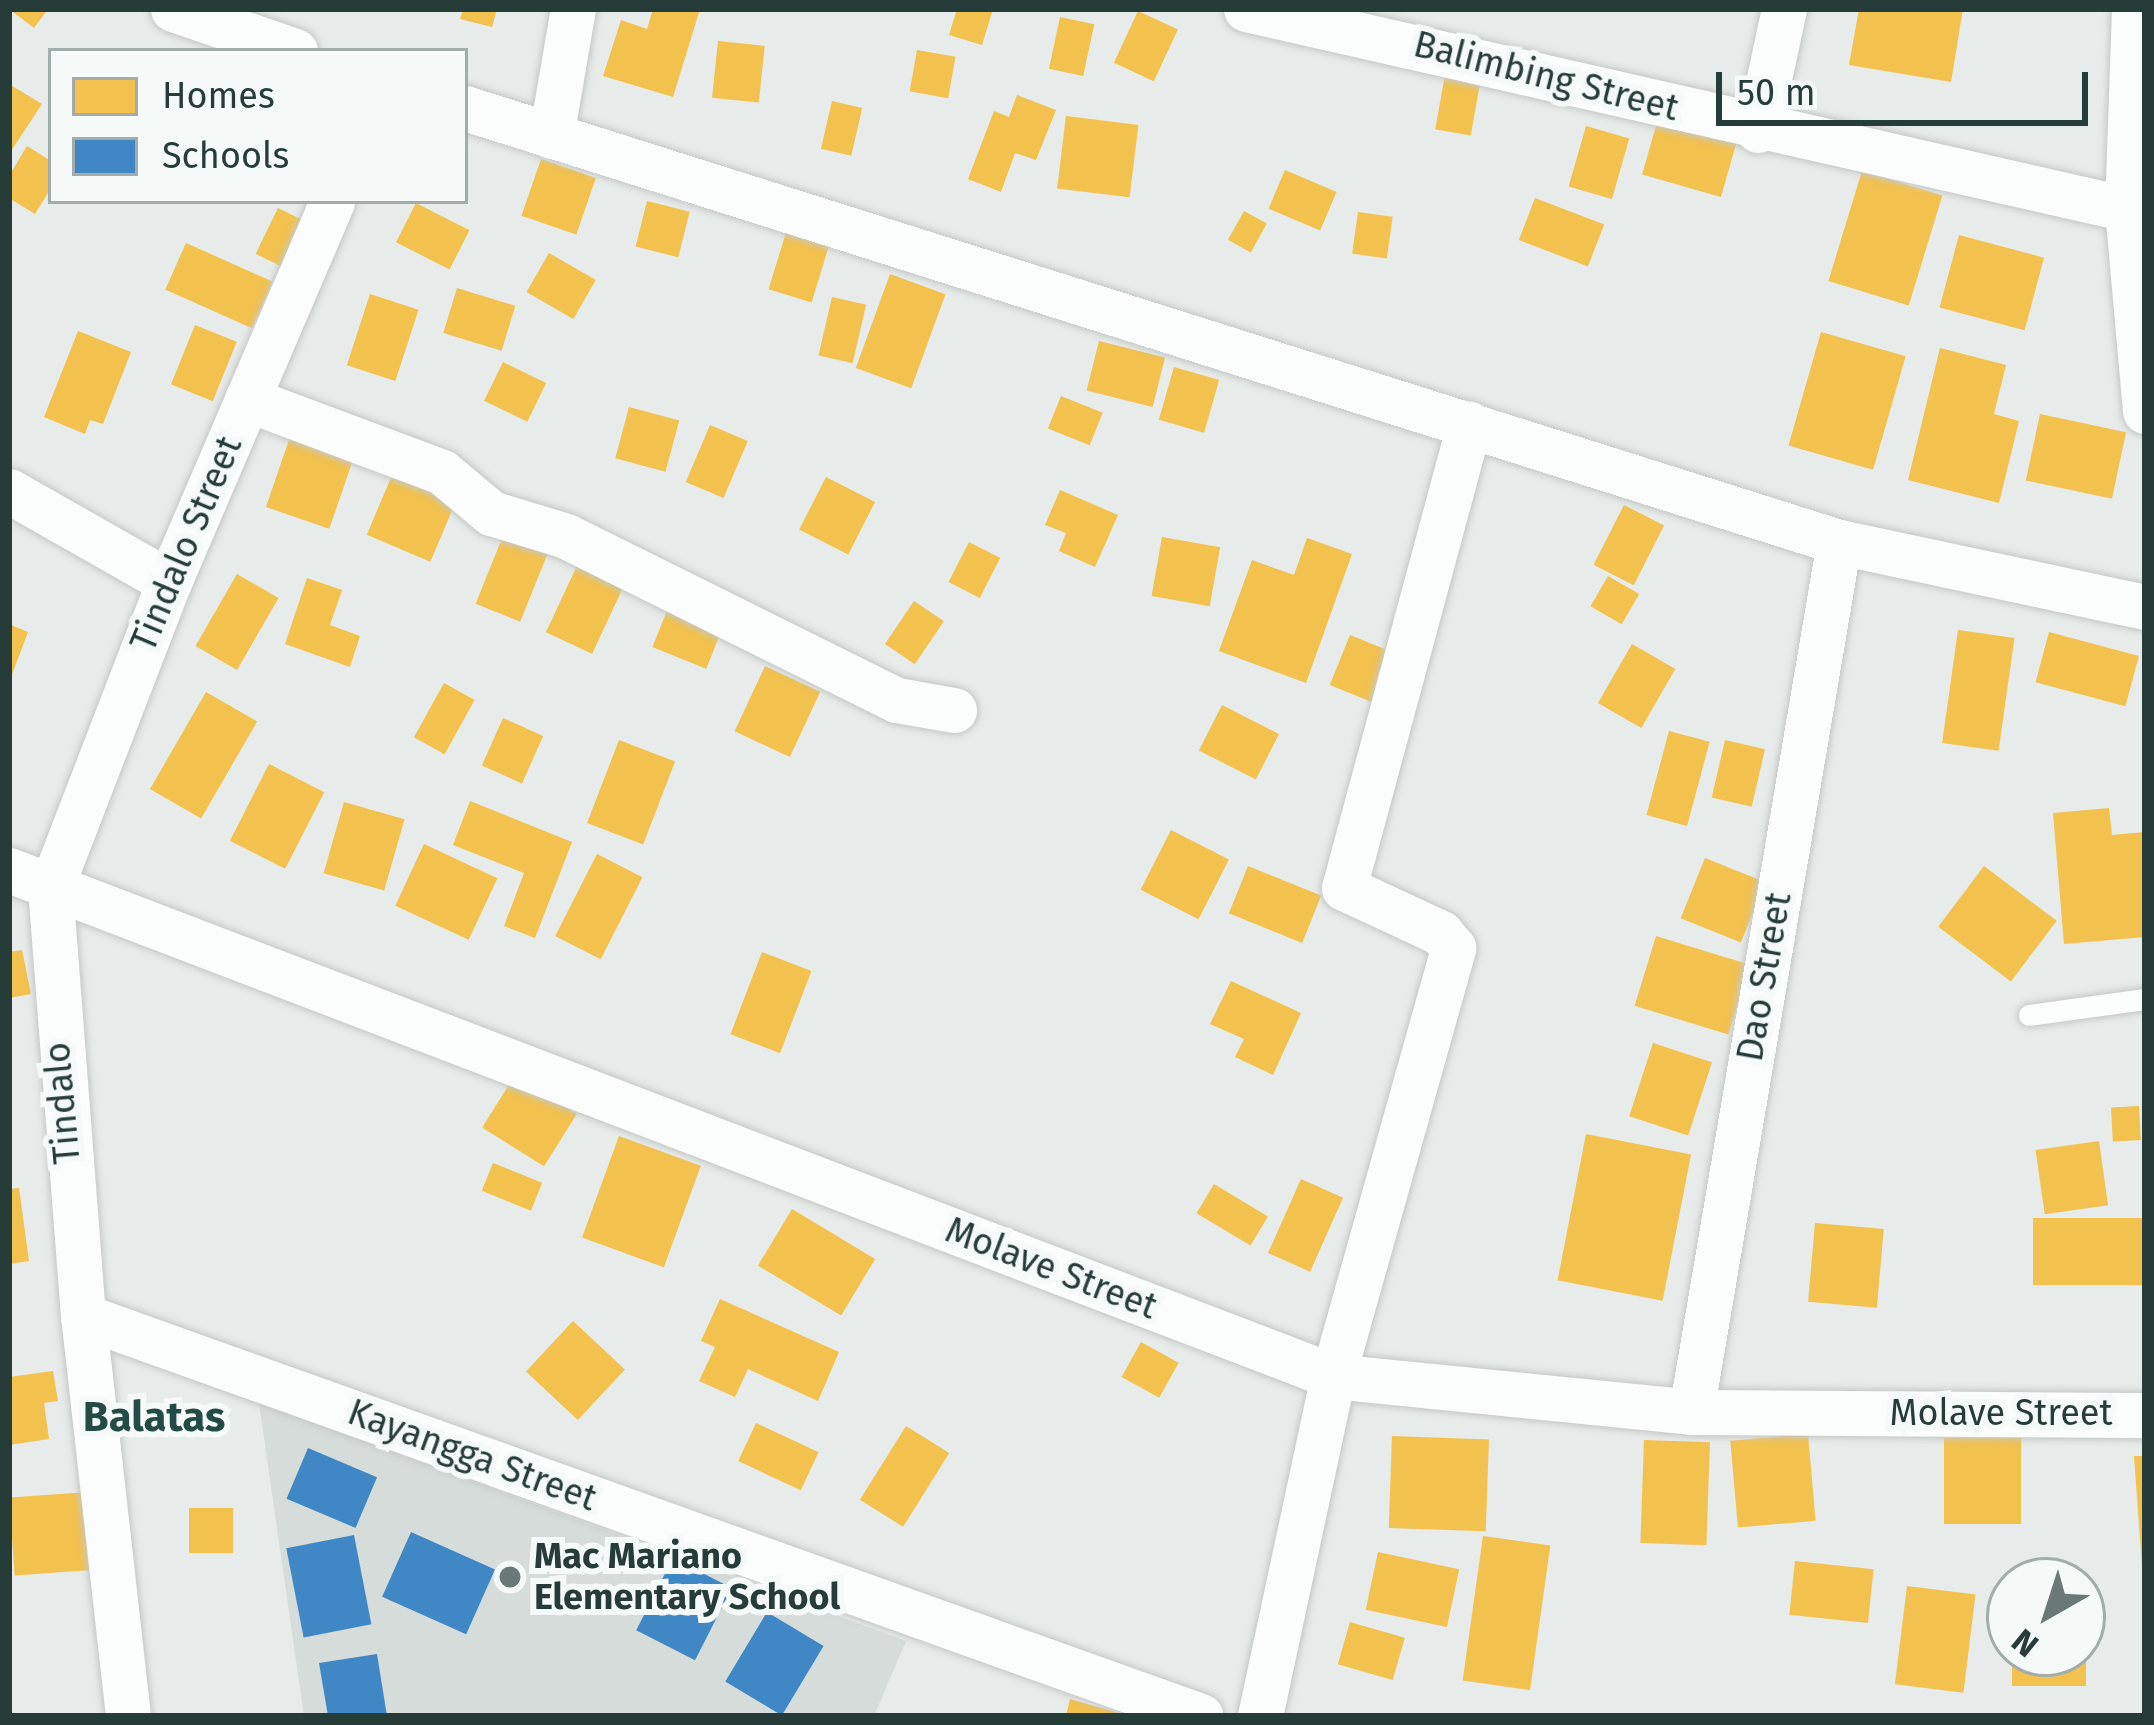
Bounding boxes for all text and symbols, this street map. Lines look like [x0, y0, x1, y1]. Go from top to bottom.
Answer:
street label: Balimbing Street [1409, 23, 1683, 131]
legend [48, 48, 468, 204]
scale bar [1722, 48, 2094, 122]
text: 50 m [1737, 71, 1816, 115]
text: Homes [162, 74, 275, 118]
text: Schools [162, 134, 289, 178]
street label: Tindalo Street [122, 430, 252, 658]
street label: Dao Street [1729, 889, 1801, 1065]
street label: Tindalo [36, 1040, 90, 1166]
street label: Molave Street [939, 1209, 1163, 1329]
street label: Kayangga Street [342, 1391, 602, 1521]
district label: Balatas [83, 1392, 225, 1442]
street label: Molave Street [1890, 1392, 2112, 1436]
place label: Mac Mariano Elementary School [534, 1534, 840, 1619]
north arrow [1986, 1557, 2106, 1677]
marker: Mac Mariano Elementary School [497, 1564, 523, 1590]
text: N [2004, 1620, 2046, 1665]

